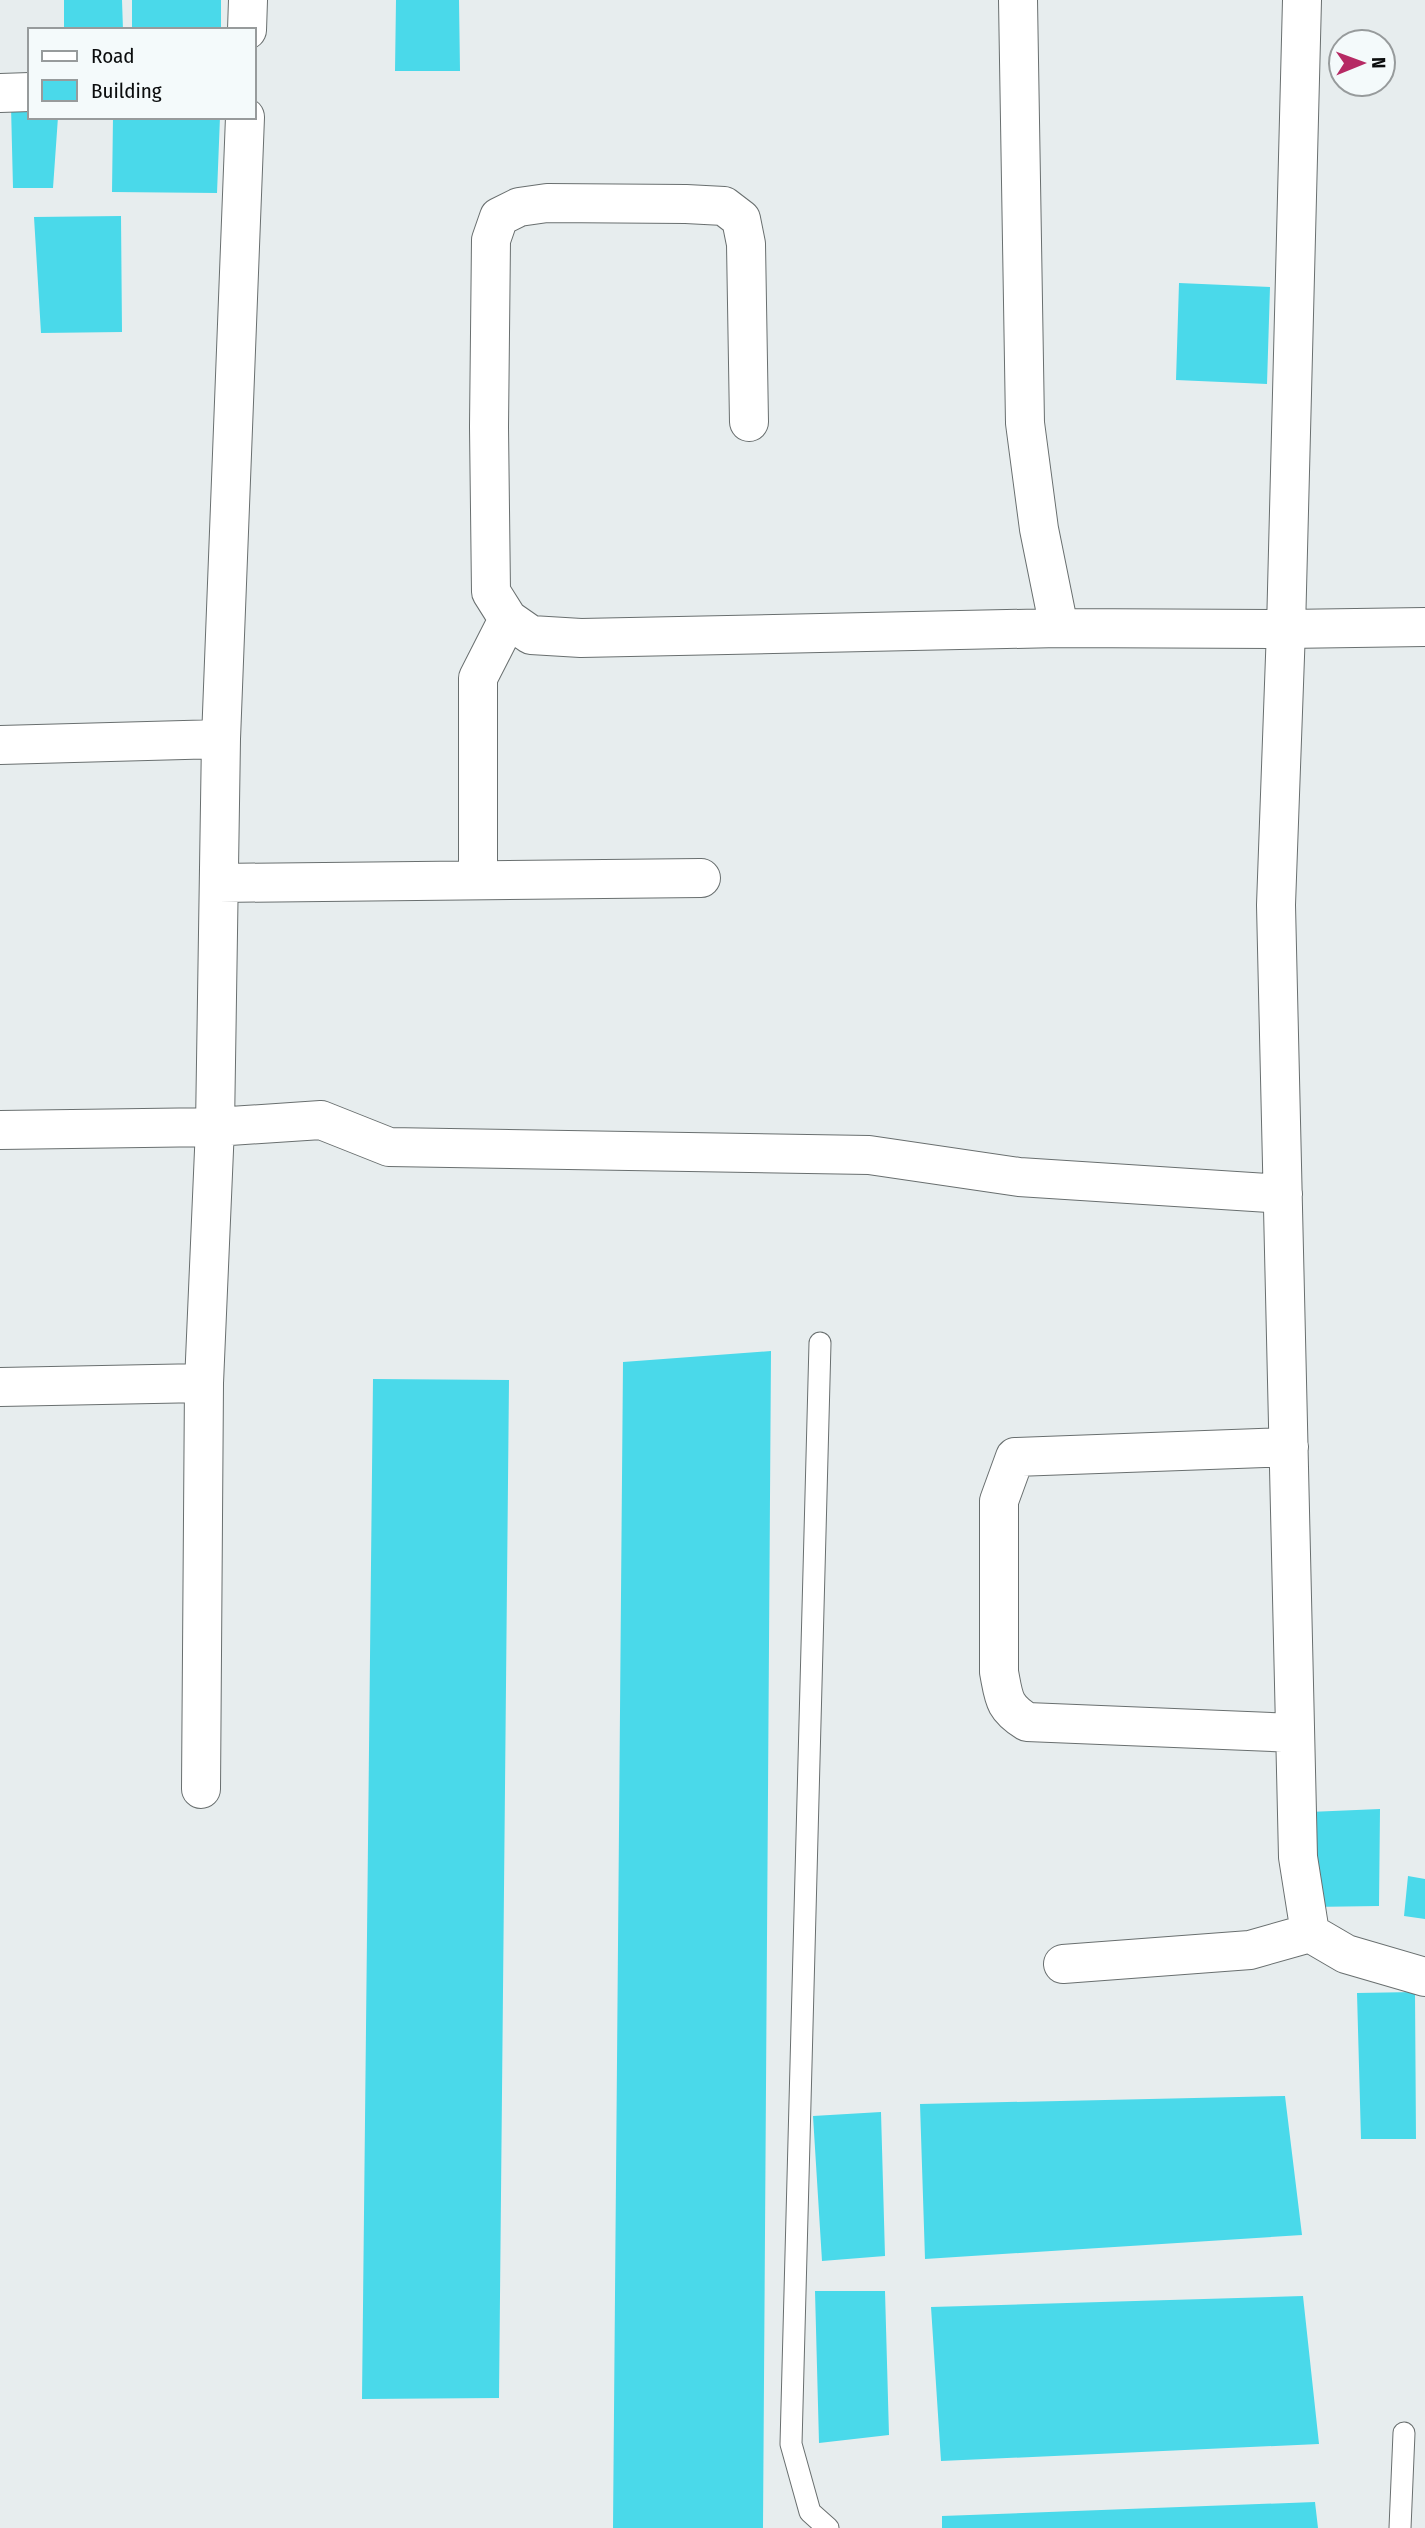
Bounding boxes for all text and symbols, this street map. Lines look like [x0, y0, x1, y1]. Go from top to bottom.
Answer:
legend [28, 28, 256, 119]
north arrow [1327, 28, 1397, 98]
text: Road [91, 43, 135, 69]
text: N [1367, 57, 1390, 69]
text: Building [91, 78, 162, 104]

